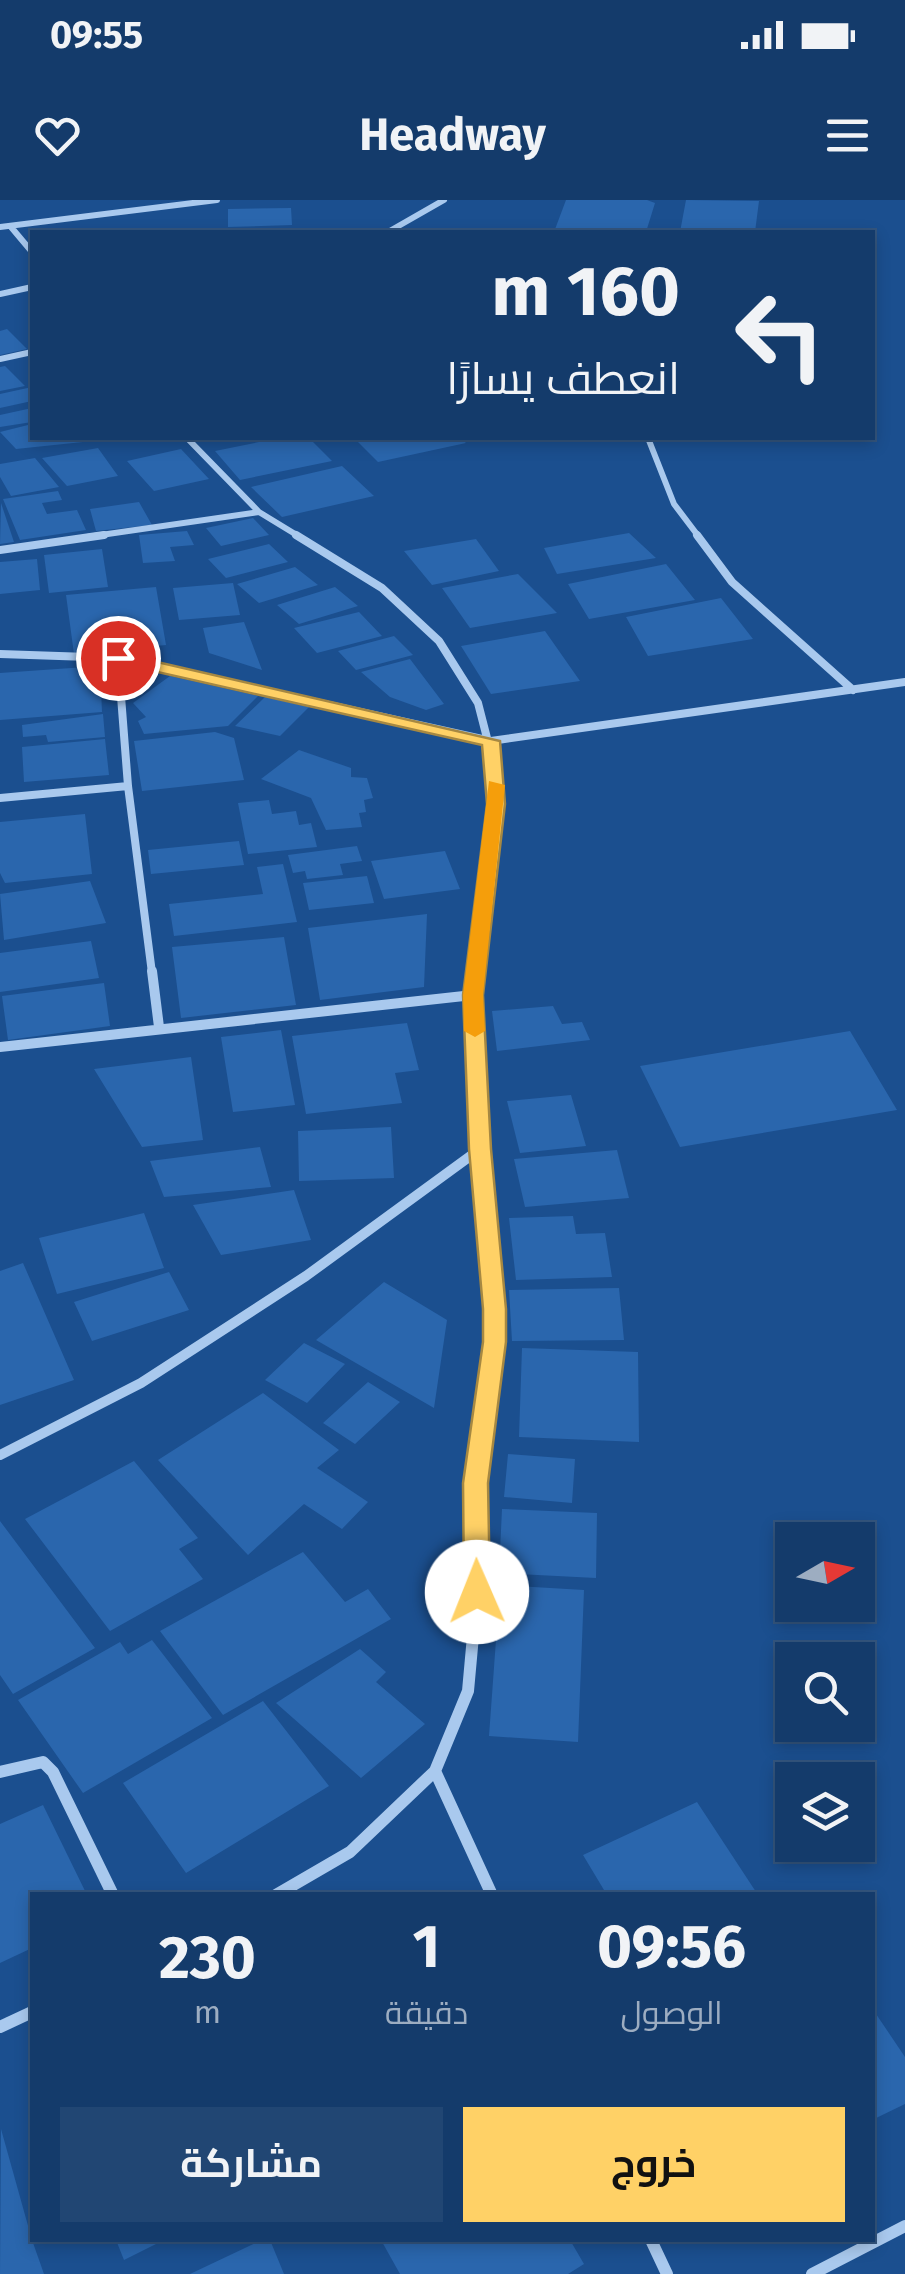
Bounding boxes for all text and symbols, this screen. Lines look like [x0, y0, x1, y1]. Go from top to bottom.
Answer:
text: 09:55 [50, 12, 143, 58]
icon: heart [30, 108, 85, 163]
text: Headway [359, 108, 546, 162]
icon: menu [820, 108, 875, 163]
text: 160 m [491, 250, 680, 334]
icon: left [715, 270, 845, 400]
text: انعطف يسارًا [446, 352, 680, 406]
pin [76, 616, 161, 701]
icon: arrive [91, 631, 146, 686]
north arrow [775, 1522, 875, 1622]
map controls [775, 1522, 875, 1862]
position arrow [425, 1540, 529, 1644]
button: search [775, 1642, 875, 1742]
button: layers [775, 1762, 875, 1862]
text: 1 [413, 1911, 440, 1983]
text: 09:56 [597, 1911, 746, 1983]
text: 230 [159, 1922, 256, 1994]
text: m [194, 1993, 221, 2031]
text: دقيقة [385, 1994, 468, 2032]
text: الوصول [621, 1994, 723, 2032]
button: مشاركة [60, 2107, 443, 2222]
button: خروج [463, 2107, 845, 2222]

